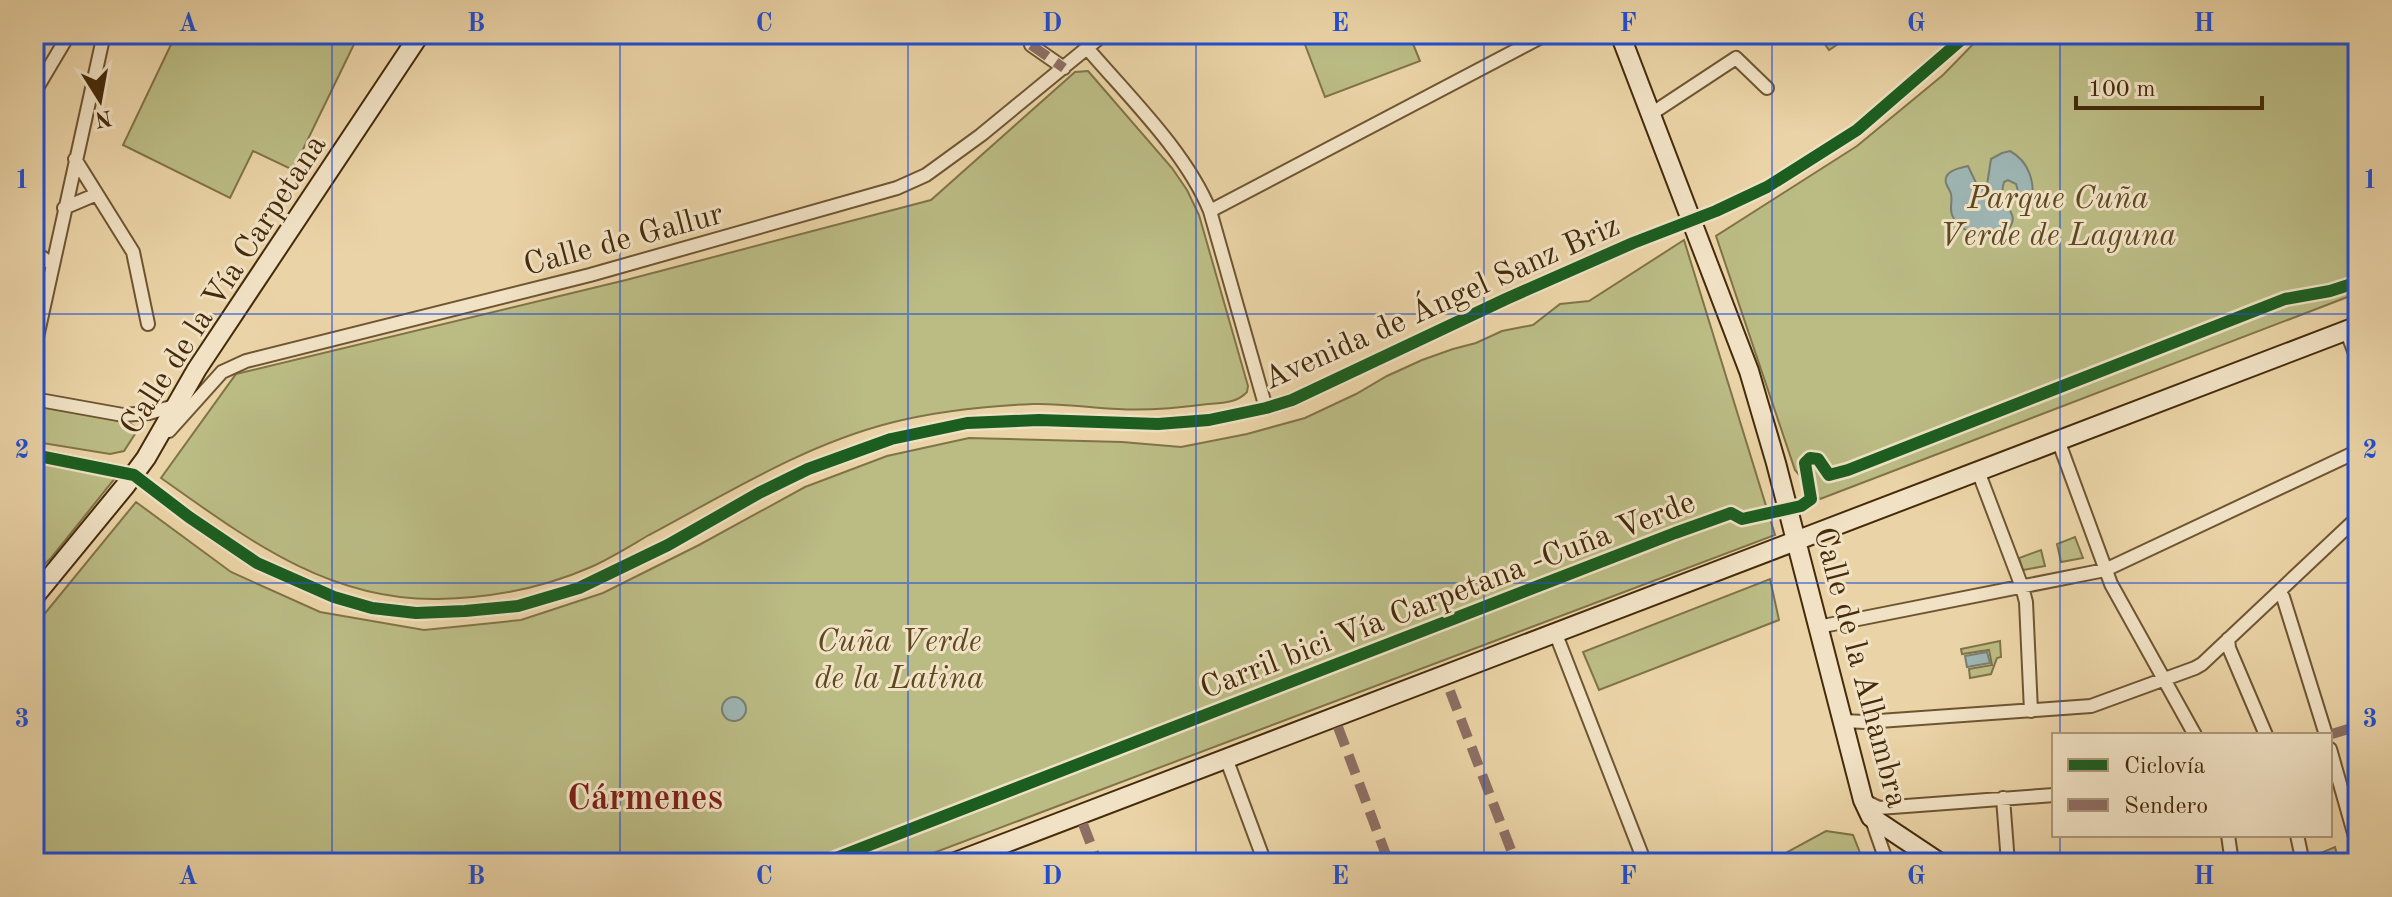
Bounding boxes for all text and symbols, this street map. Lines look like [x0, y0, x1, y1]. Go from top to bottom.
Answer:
text: A [178, 11, 198, 37]
text: B [467, 11, 485, 37]
text: C [755, 11, 773, 37]
text: D [1042, 11, 1062, 37]
text: E [1331, 11, 1349, 37]
text: F [1619, 11, 1637, 37]
text: G [1907, 11, 1925, 37]
text: H [2193, 11, 2215, 37]
north arrow [60, 60, 140, 140]
scale bar [2076, 60, 2262, 110]
text: 100 m [2088, 78, 2156, 102]
text: N [93, 105, 114, 130]
street label: Calle de la Vía Carpetana [116, 130, 333, 441]
text: 1 [14, 168, 30, 194]
text: 1 [2362, 168, 2378, 194]
park label: Parque Cuña Verde de Laguna [1939, 184, 2177, 253]
street label: Calle de Gallur [521, 199, 727, 283]
street label: Avenida de Ángel Sanz Briz [1257, 205, 1625, 397]
text: 2 [14, 438, 30, 464]
text: 2 [2362, 438, 2378, 464]
street label: Carril bici Vía Carpetana -Cuña Verde [1196, 487, 1700, 706]
street label: Calle de la Alhambra [1806, 524, 1912, 812]
park label: Cuña Verde de la Latina [814, 627, 984, 696]
text: 3 [14, 707, 30, 733]
text: 3 [2362, 707, 2378, 733]
legend [2052, 733, 2332, 837]
text: Ciclovía [2124, 755, 2206, 779]
district label: Cármenes [567, 782, 723, 818]
text: Sendero [2124, 795, 2208, 819]
text: A [178, 864, 198, 890]
text: B [467, 864, 485, 890]
text: C [755, 864, 773, 890]
text: D [1042, 864, 1062, 890]
text: E [1331, 864, 1349, 890]
text: F [1619, 864, 1637, 890]
text: G [1907, 864, 1925, 890]
text: H [2193, 864, 2215, 890]

